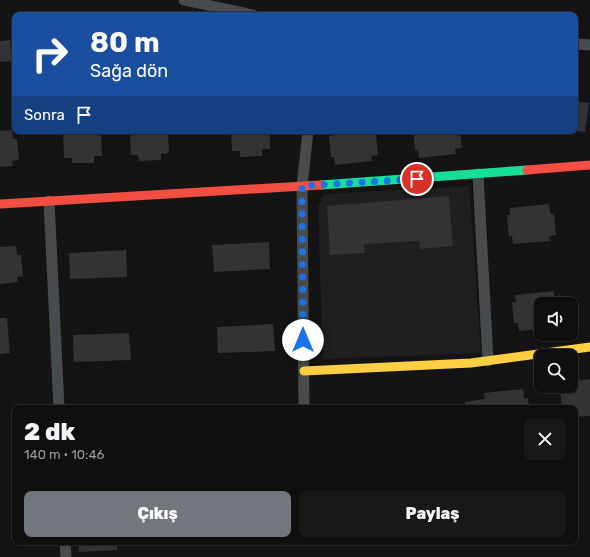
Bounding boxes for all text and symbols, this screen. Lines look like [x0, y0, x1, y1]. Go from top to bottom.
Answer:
text: 80 m [90, 26, 160, 59]
icon: right [24, 28, 76, 80]
text: Sağa dön [90, 60, 168, 82]
icon: arrive [73, 104, 95, 126]
text: Sonra [24, 106, 65, 124]
pin [400, 162, 434, 196]
icon: arrive [406, 168, 428, 190]
map controls [534, 297, 578, 393]
button: sound [534, 297, 578, 341]
position arrow [282, 319, 324, 361]
button: search [534, 349, 578, 393]
text: 2 dk [24, 418, 75, 446]
button: close [524, 418, 566, 460]
text: 140 m · 10:46 [24, 447, 104, 462]
button: Çıkış [24, 491, 291, 537]
button: Paylaş [299, 491, 566, 537]

